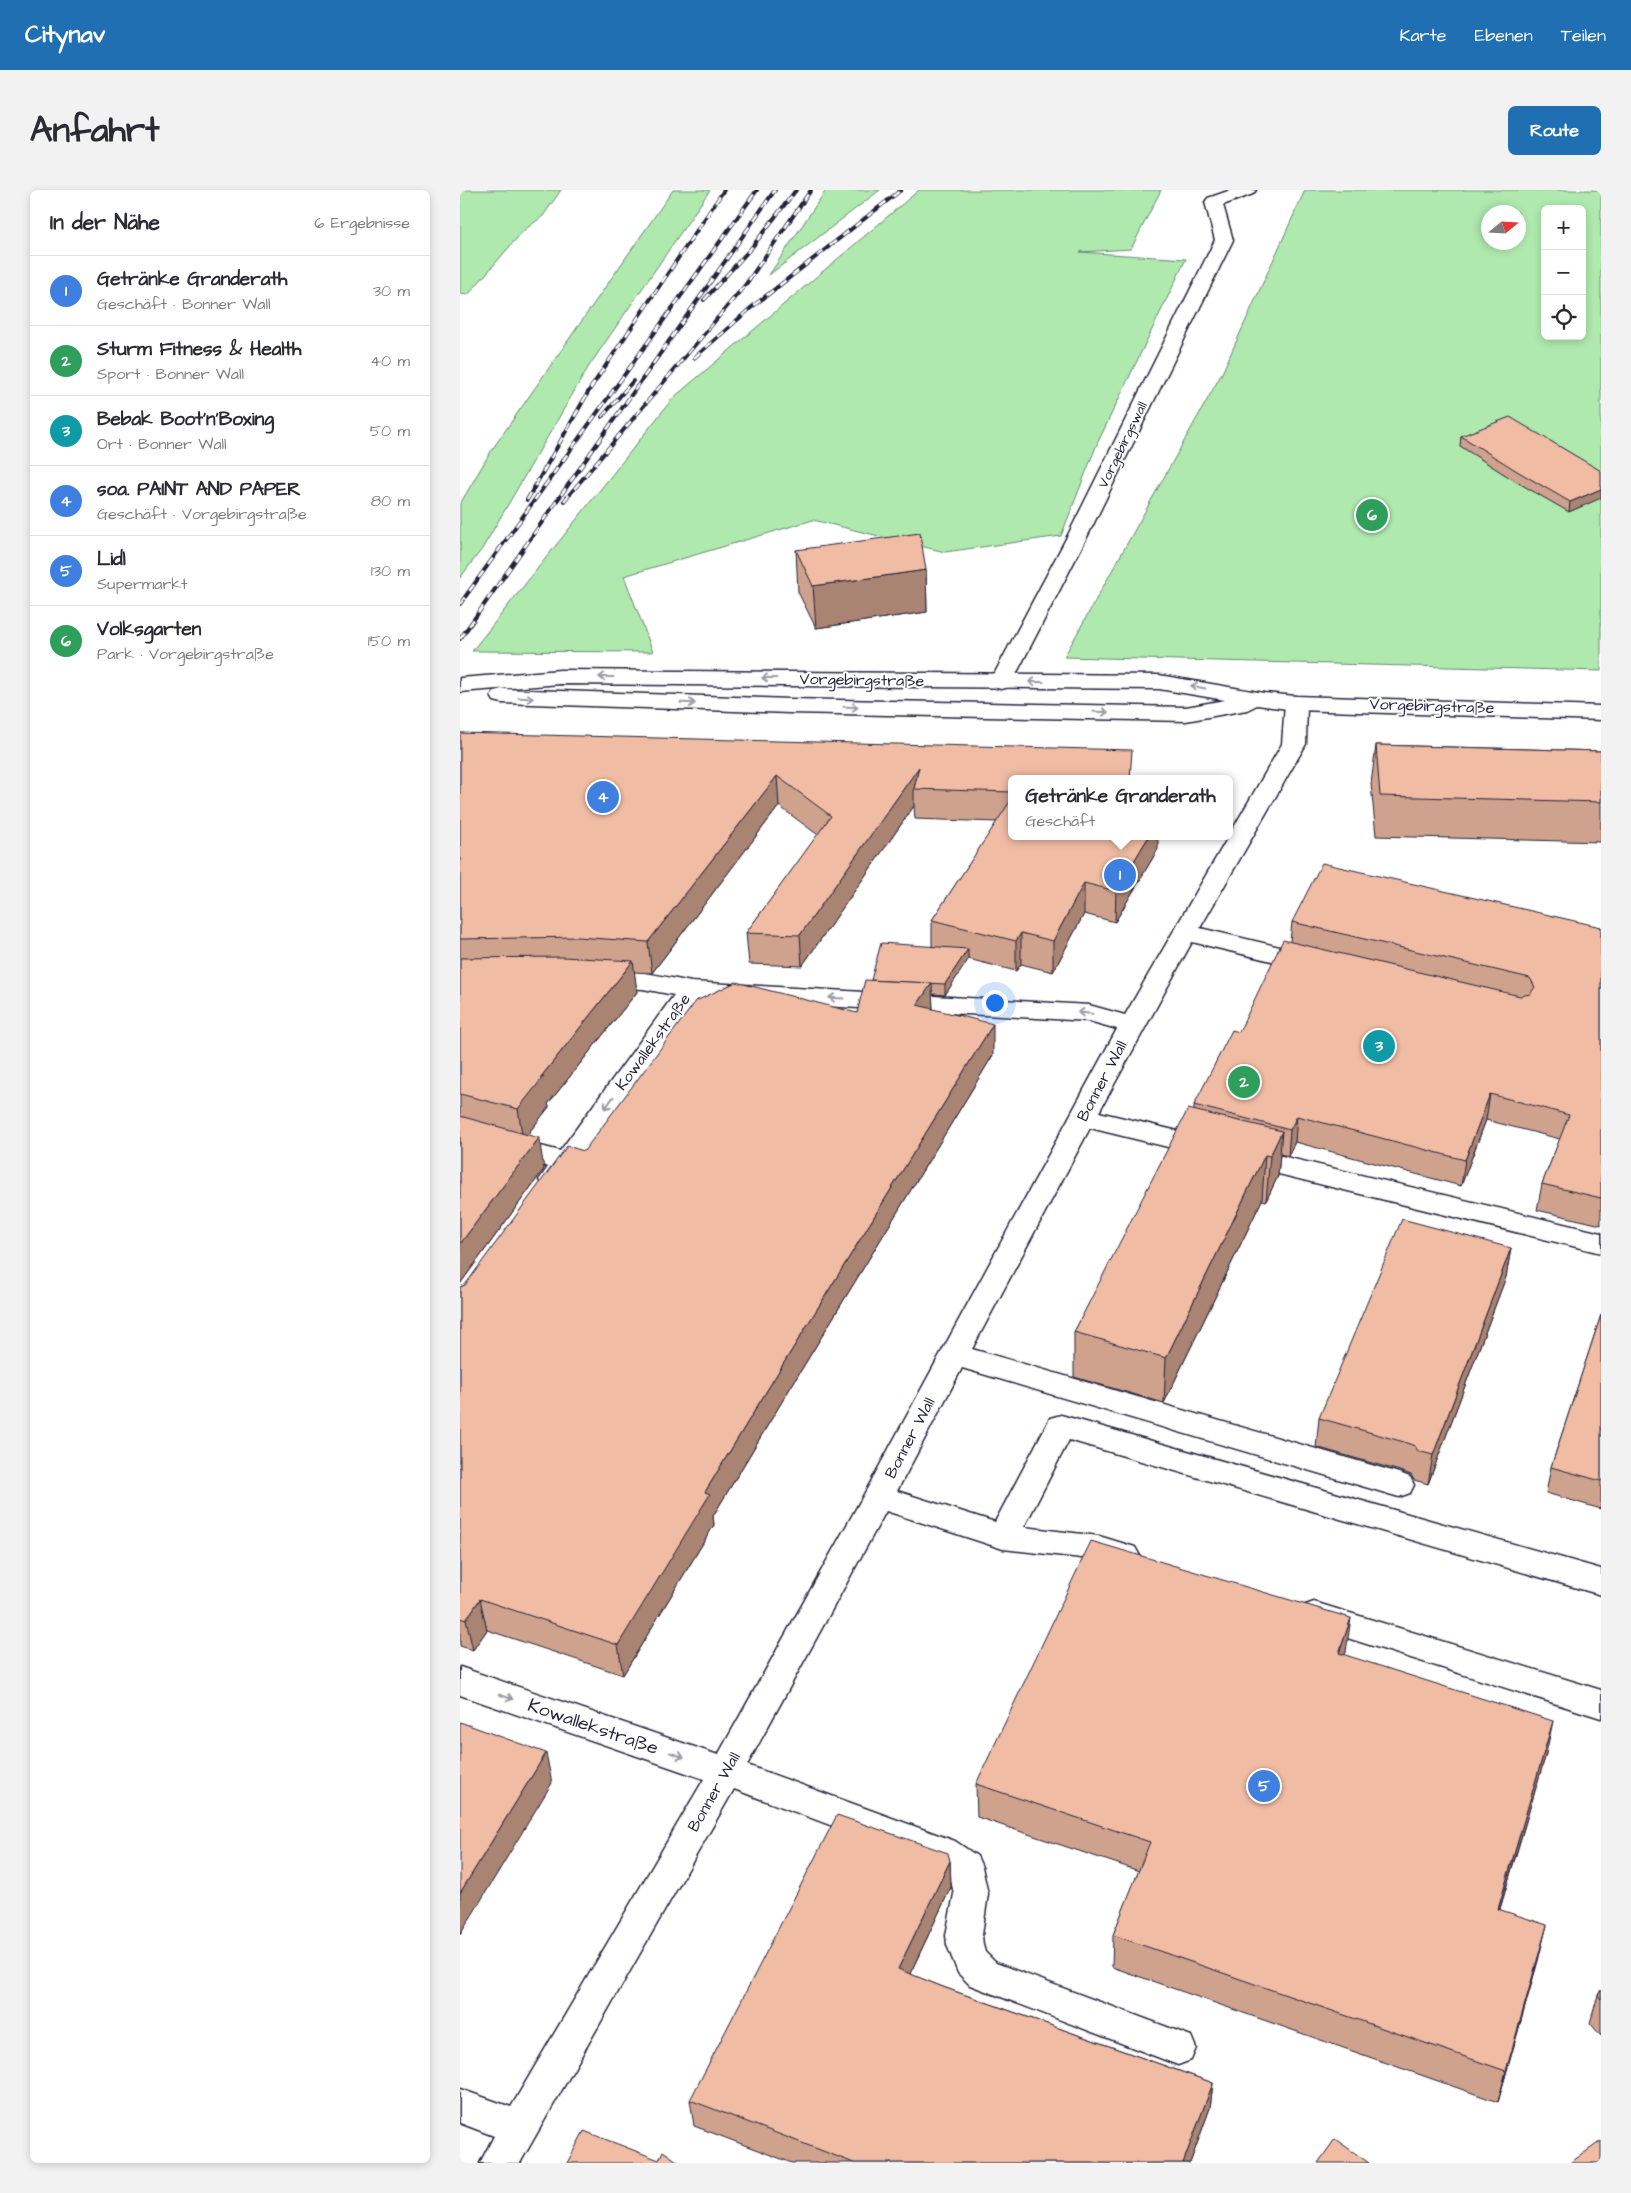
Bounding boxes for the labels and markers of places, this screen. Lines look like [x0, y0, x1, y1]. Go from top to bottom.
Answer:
pin: 6 [1356, 496, 1388, 534]
pin: 4 [587, 778, 619, 816]
pin: 1 [1104, 856, 1136, 894]
pin: 3 [1363, 1027, 1395, 1065]
pin: 2 [1228, 1063, 1260, 1101]
pin: 5 [1248, 1767, 1280, 1805]

